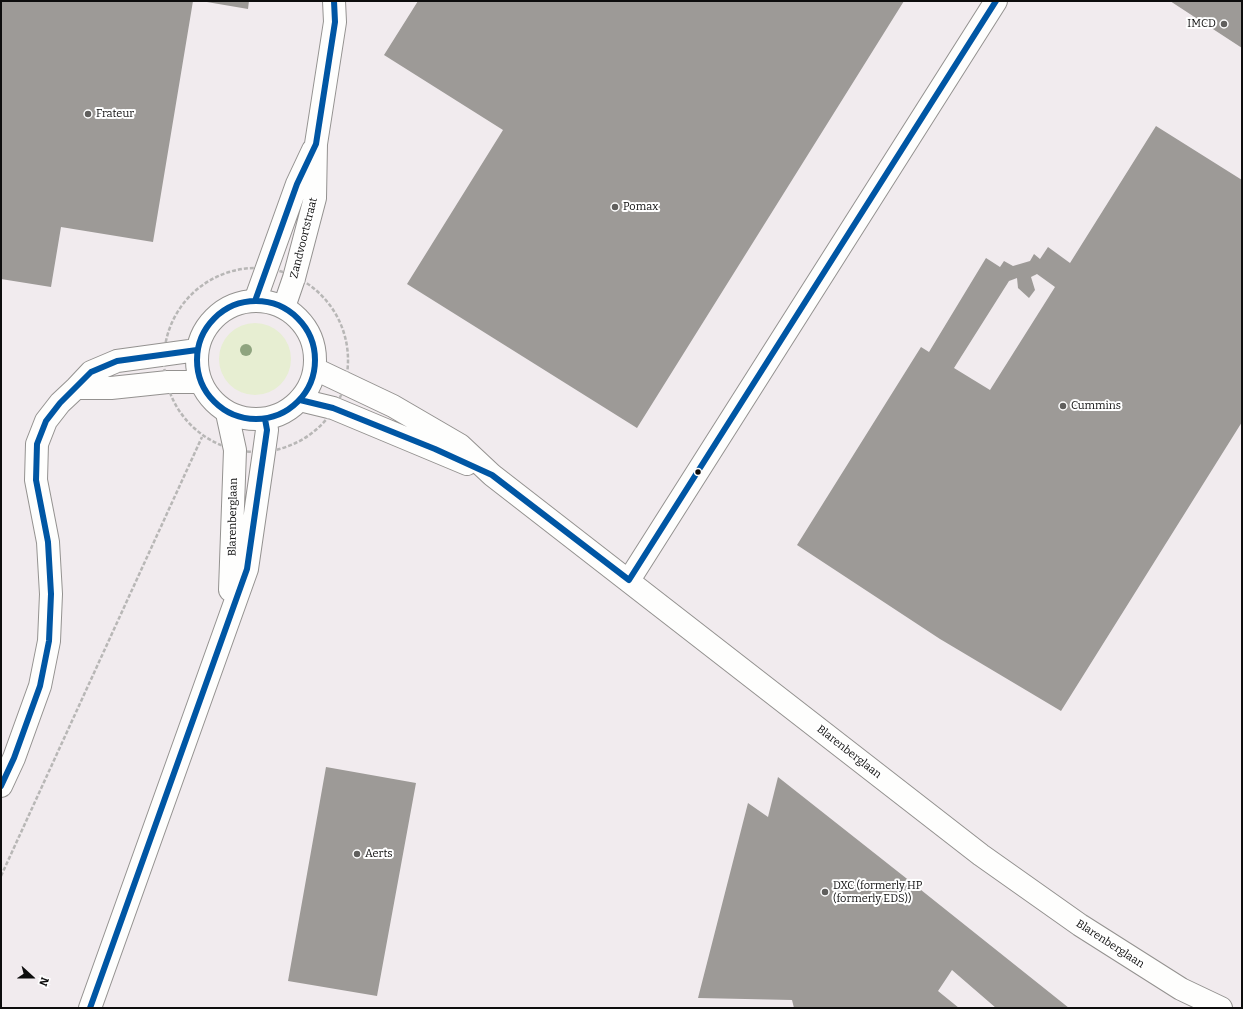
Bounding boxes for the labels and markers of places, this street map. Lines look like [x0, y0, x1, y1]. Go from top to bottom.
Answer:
place label: IMCD [1187, 17, 1216, 31]
marker: IMCD [1219, 19, 1229, 29]
place label: Frateur [96, 107, 134, 121]
marker: Frateur [83, 109, 93, 119]
place label: Pomax [623, 200, 658, 214]
marker: Pomax [610, 202, 620, 212]
place label: Cummins [1071, 399, 1121, 413]
marker: Cummins [1058, 401, 1068, 411]
unlabelled marker [693, 467, 703, 477]
place label: Aerts [365, 847, 393, 861]
marker: Aerts [352, 849, 362, 859]
place label: DXC (formerly HP (formerly EDS)) [833, 879, 922, 905]
marker: DXC (formerly HP (formerly EDS)) [820, 887, 830, 897]

